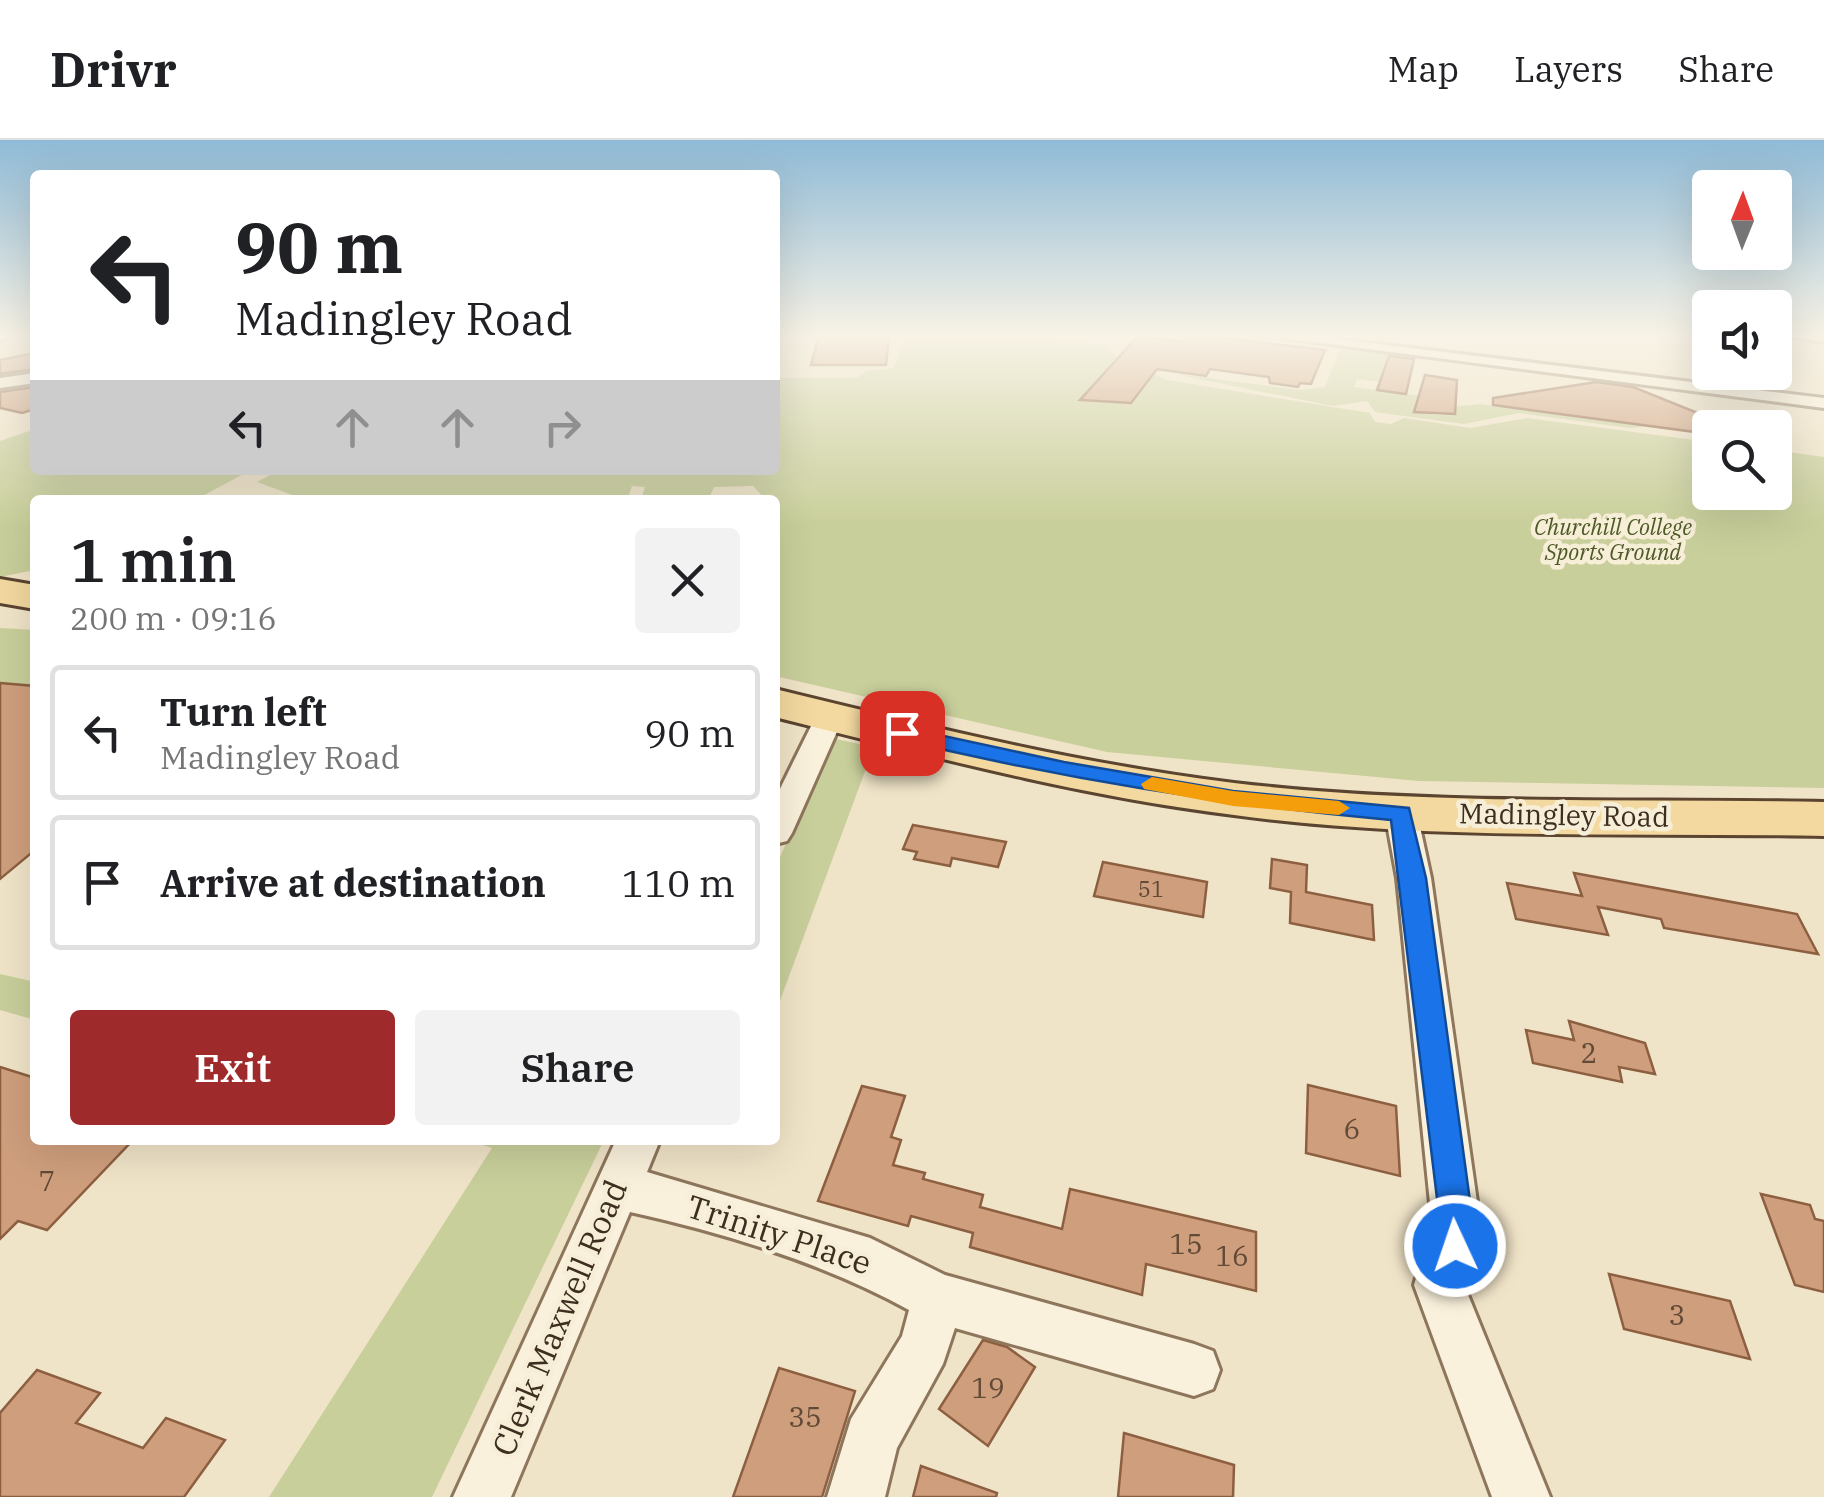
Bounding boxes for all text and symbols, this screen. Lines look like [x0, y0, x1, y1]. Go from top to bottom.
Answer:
text: Drivr [50, 38, 177, 100]
text: Map [1388, 46, 1459, 92]
text: Layers [1514, 46, 1623, 92]
text: Share [1678, 46, 1774, 92]
north arrow [1692, 170, 1792, 270]
map controls [1692, 170, 1792, 510]
text: 90 m [235, 201, 403, 292]
icon: left [70, 210, 200, 340]
text: Madingley Road [235, 289, 573, 347]
button: sound [1692, 290, 1792, 390]
icon: left [220, 400, 275, 455]
icon: ahead [325, 400, 380, 455]
icon: ahead [430, 400, 485, 455]
icon: right [535, 400, 590, 455]
button: search [1692, 410, 1792, 510]
park label: Churchill College Sports Ground [1534, 512, 1692, 566]
text: 1 min [70, 520, 237, 599]
button: close [635, 528, 740, 633]
text: 200 m · 09:16 [70, 597, 277, 639]
text: Turn left [160, 687, 327, 736]
pin [860, 691, 945, 776]
icon: left [75, 705, 130, 760]
icon: arrive [875, 706, 930, 761]
text: 90 m [644, 708, 735, 757]
text: Madingley Road [160, 736, 400, 778]
street label: Madingley Road [1459, 794, 1669, 835]
icon: arrive [75, 855, 130, 910]
text: Arrive at destination [160, 858, 546, 907]
text: 110 m [622, 858, 735, 907]
house number: 51 [1138, 874, 1164, 903]
button: Exit [70, 1010, 395, 1125]
button: Share [415, 1010, 740, 1125]
house number: 2 [1581, 1034, 1597, 1071]
house number: 6 [1344, 1110, 1360, 1147]
house number: 7 [39, 1162, 55, 1199]
street label: Clerk Maxwell Road [482, 1173, 636, 1462]
street label: Trinity Place [682, 1185, 877, 1284]
position arrow [1403, 1194, 1507, 1298]
house number: 15 [1169, 1225, 1203, 1262]
house number: 16 [1215, 1237, 1249, 1274]
house number: 3 [1669, 1296, 1685, 1333]
house number: 19 [971, 1369, 1005, 1406]
house number: 35 [788, 1398, 822, 1435]

